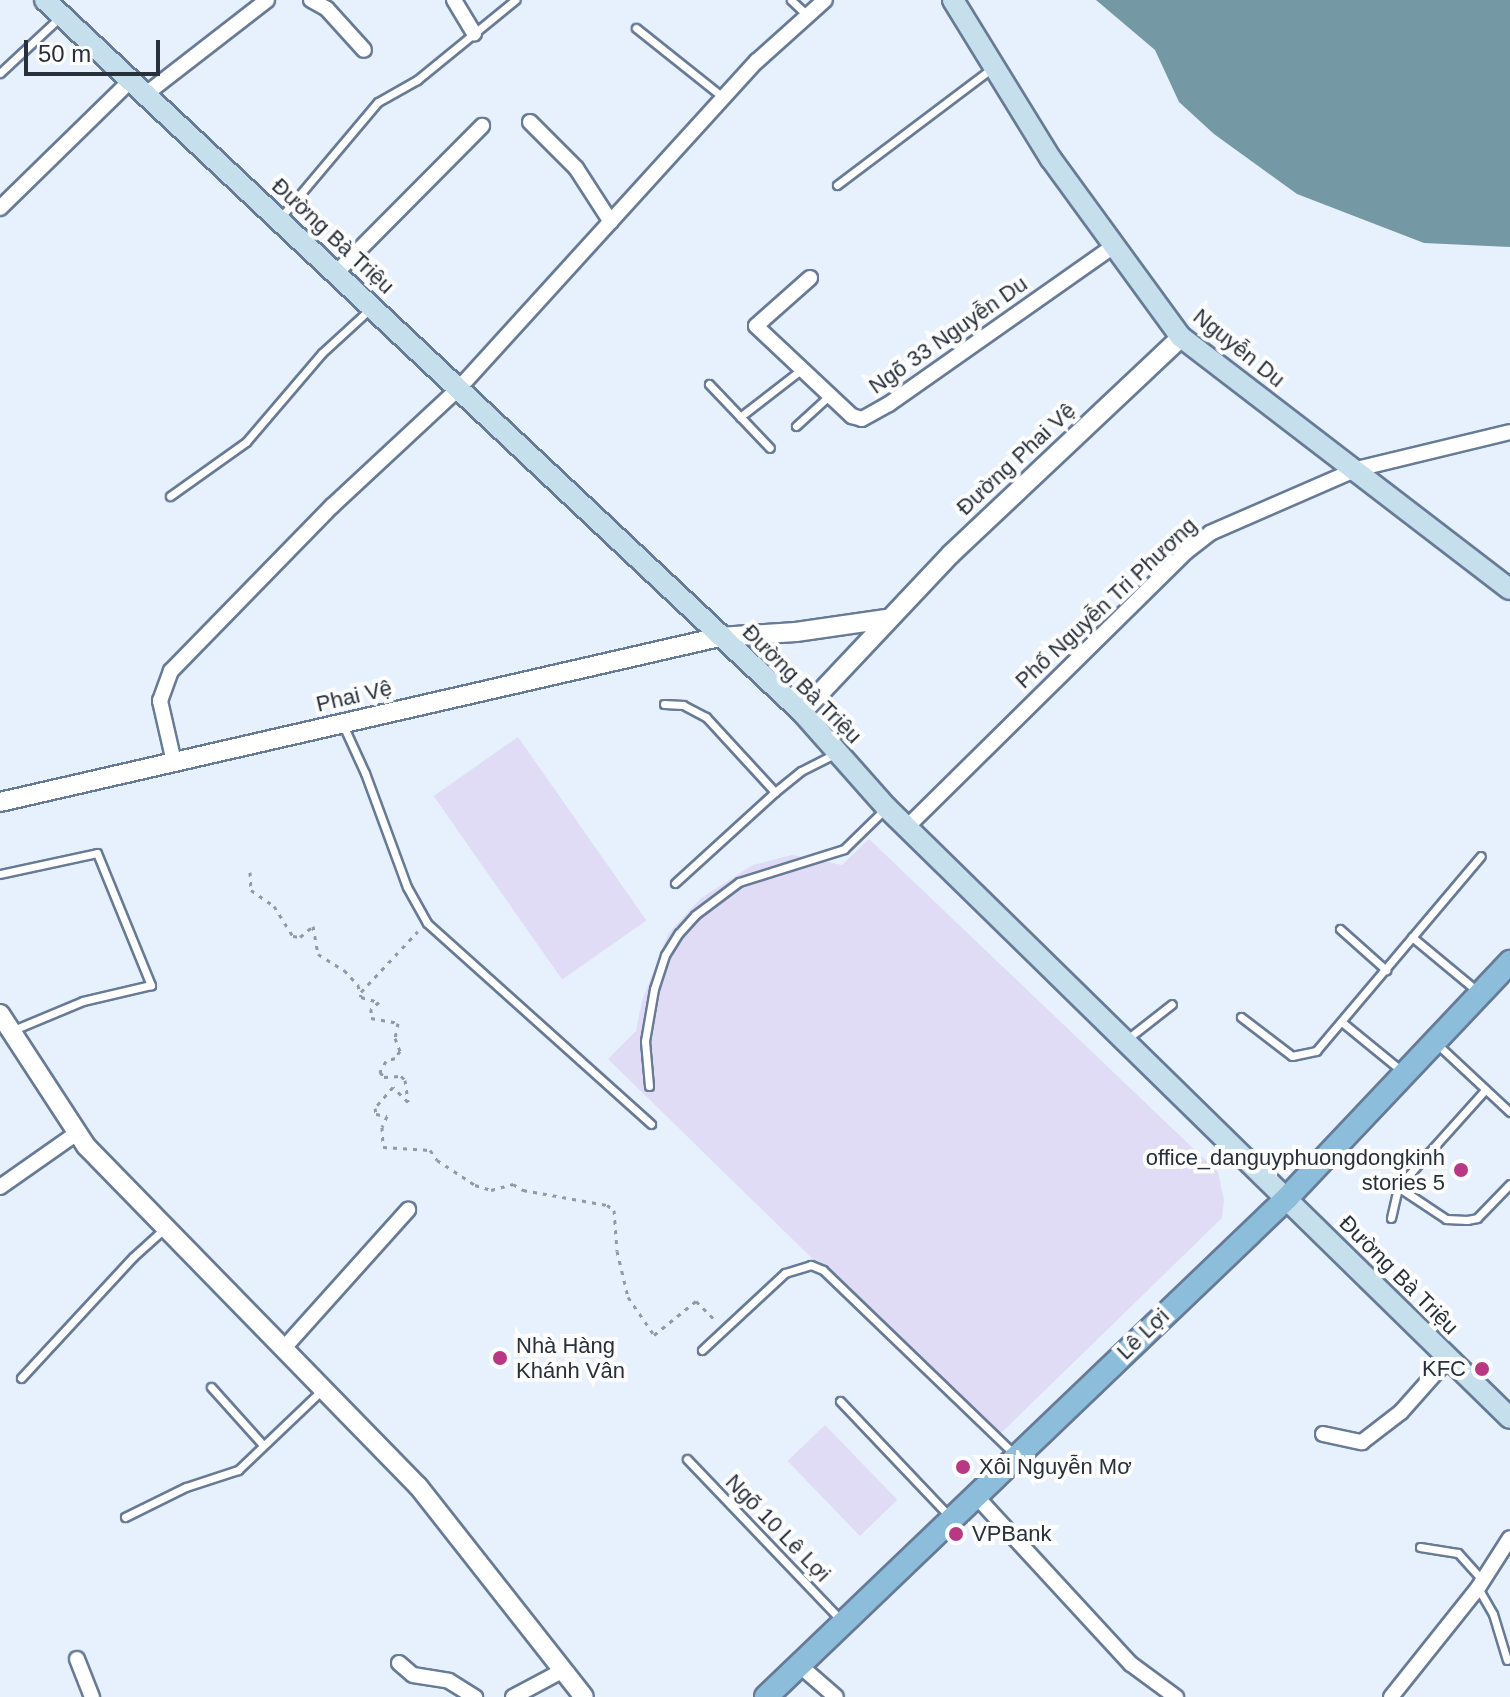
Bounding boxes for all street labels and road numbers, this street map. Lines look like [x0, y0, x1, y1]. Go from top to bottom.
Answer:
street label: Đường Bà Triệu [266, 172, 400, 300]
street label: Ngõ 33 Nguyễn Du [864, 271, 1032, 399]
street label: Nguyễn Du [1188, 303, 1290, 393]
street label: Đường Phai Vệ [951, 397, 1081, 521]
street label: Phố Nguyễn Tri Phương [1010, 512, 1202, 694]
street label: Đường Bà Triệu [737, 619, 867, 749]
street label: Phai Vệ [313, 674, 395, 718]
street label: Đường Bà Triệu [1334, 1210, 1464, 1340]
street label: Lê Lợi [1111, 1303, 1175, 1365]
street label: Ngõ 10 Lê Lợi [720, 1469, 836, 1587]

